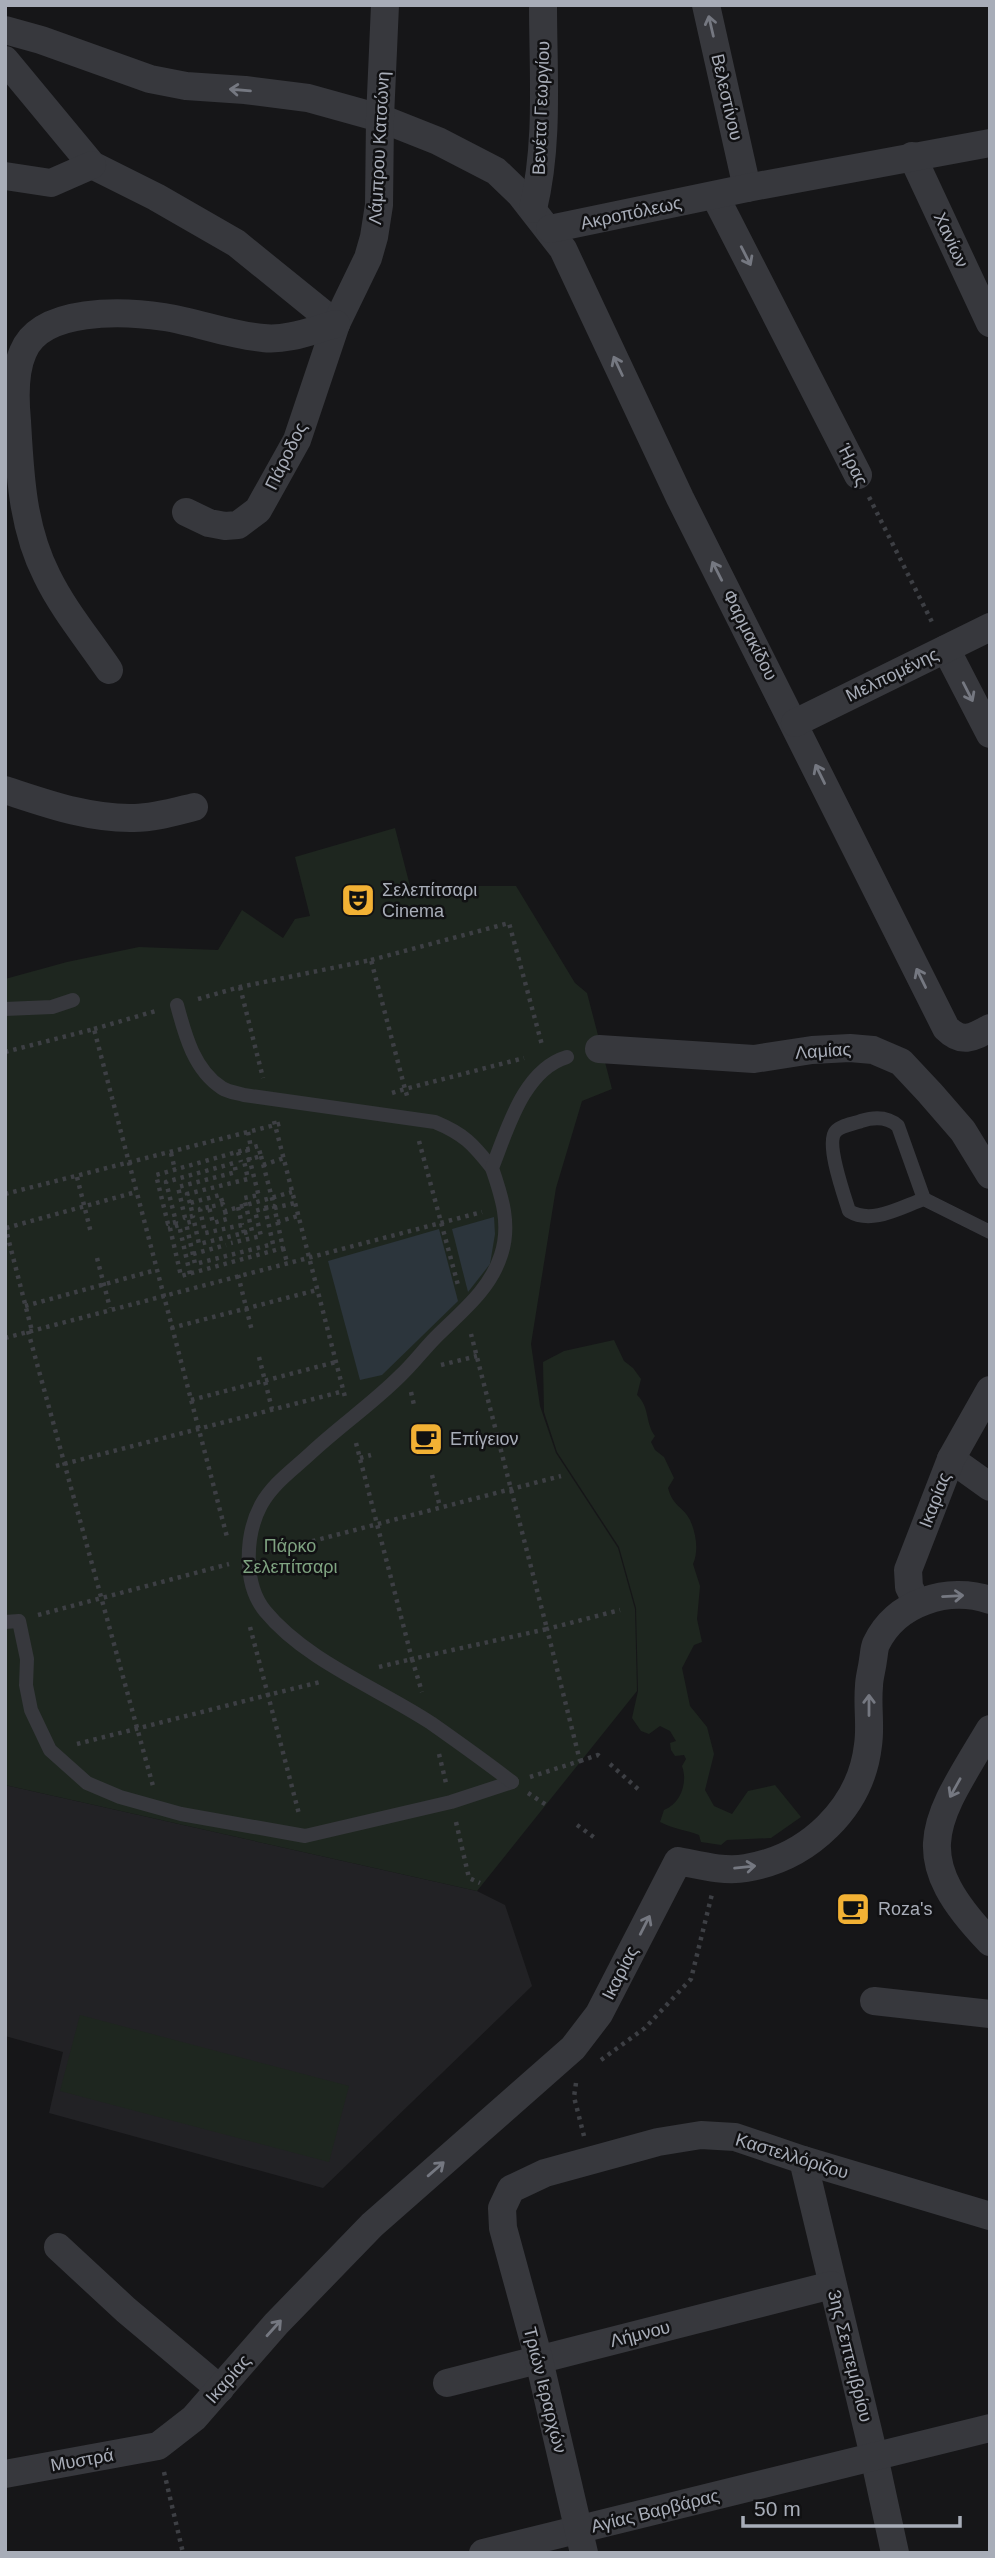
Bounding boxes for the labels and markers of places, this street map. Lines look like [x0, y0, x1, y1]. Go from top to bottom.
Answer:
place label: Σελεπίτσαρι Cinema [382, 880, 477, 921]
theatre icon: Σελεπίτσαρι Cinema [339, 881, 377, 919]
cafe icon: Επίγειον [407, 1420, 445, 1458]
place label: Επίγειον [450, 1429, 518, 1449]
cafe icon: Roza's [834, 1890, 872, 1928]
place label: Roza's [878, 1899, 932, 1919]

